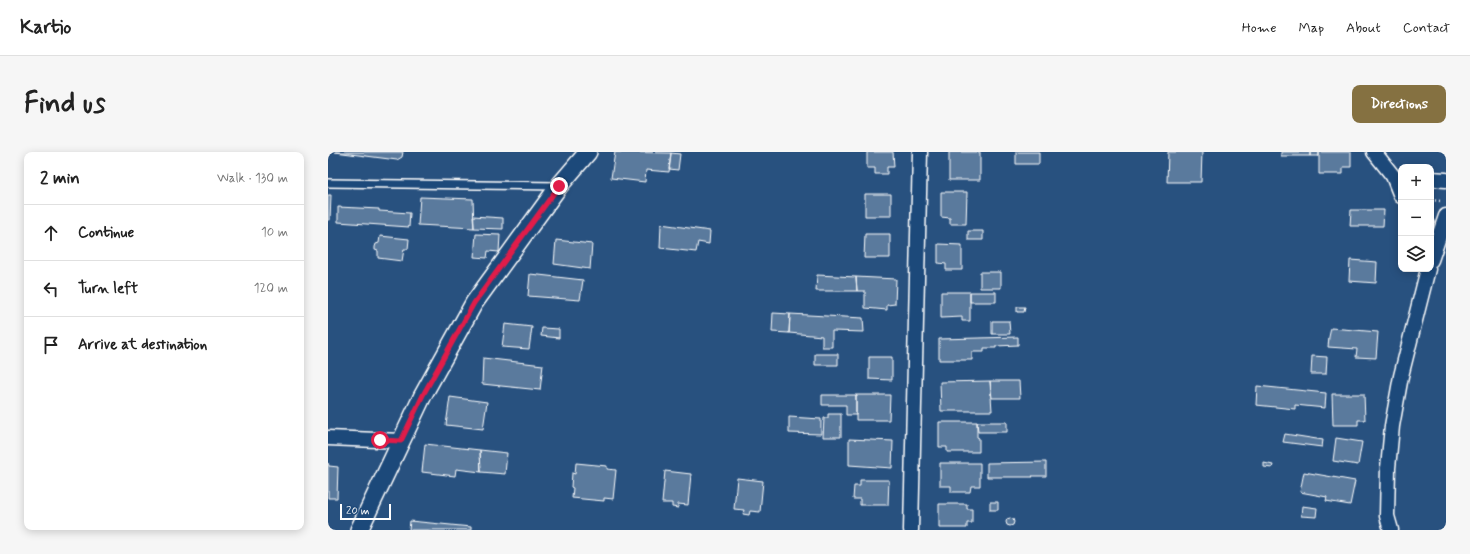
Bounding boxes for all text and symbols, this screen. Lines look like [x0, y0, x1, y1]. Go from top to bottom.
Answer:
text: Kartio [20, 15, 71, 40]
text: Home [1242, 19, 1276, 37]
text: Map [1298, 19, 1324, 37]
text: About [1346, 19, 1381, 37]
text: Contact [1403, 19, 1450, 37]
button: Directions [1352, 85, 1446, 123]
text: Find us [24, 86, 105, 123]
map controls [1398, 164, 1434, 272]
button: + [1398, 164, 1434, 200]
text: 2 min [40, 167, 80, 189]
text: Walk · 130 m [217, 170, 288, 187]
route end [550, 177, 568, 195]
button: − [1398, 200, 1434, 236]
icon: ahead [40, 222, 62, 244]
text: Continue [78, 223, 134, 243]
text: 10 m [261, 224, 288, 241]
button: layers [1398, 236, 1434, 272]
icon: left [40, 278, 62, 300]
text: Turn left [78, 279, 138, 299]
text: 120 m [254, 280, 288, 297]
icon: arrive [40, 334, 62, 356]
text: Arrive at destination [78, 335, 207, 355]
route start [371, 431, 389, 449]
scale bar [340, 502, 391, 521]
text: 20 m [346, 504, 369, 518]

